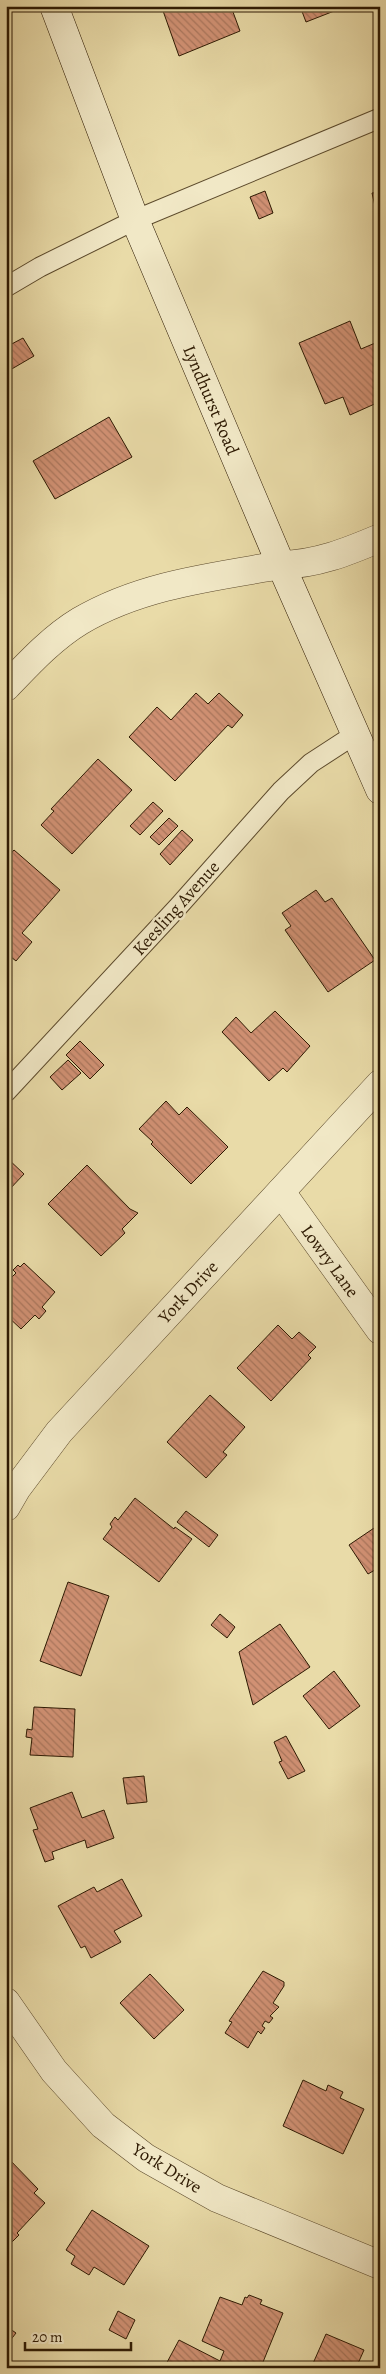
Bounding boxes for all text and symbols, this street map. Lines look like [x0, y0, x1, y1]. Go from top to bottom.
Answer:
street label: Lyndhurst Road [177, 341, 245, 459]
street label: Keesling Avenue [127, 856, 225, 960]
street label: Lowry Lane [295, 1220, 365, 1302]
street label: York Drive [152, 1255, 223, 1329]
street label: York Drive [127, 2137, 206, 2199]
scale bar [25, 2319, 131, 2351]
text: 20 m [32, 2327, 63, 2347]

